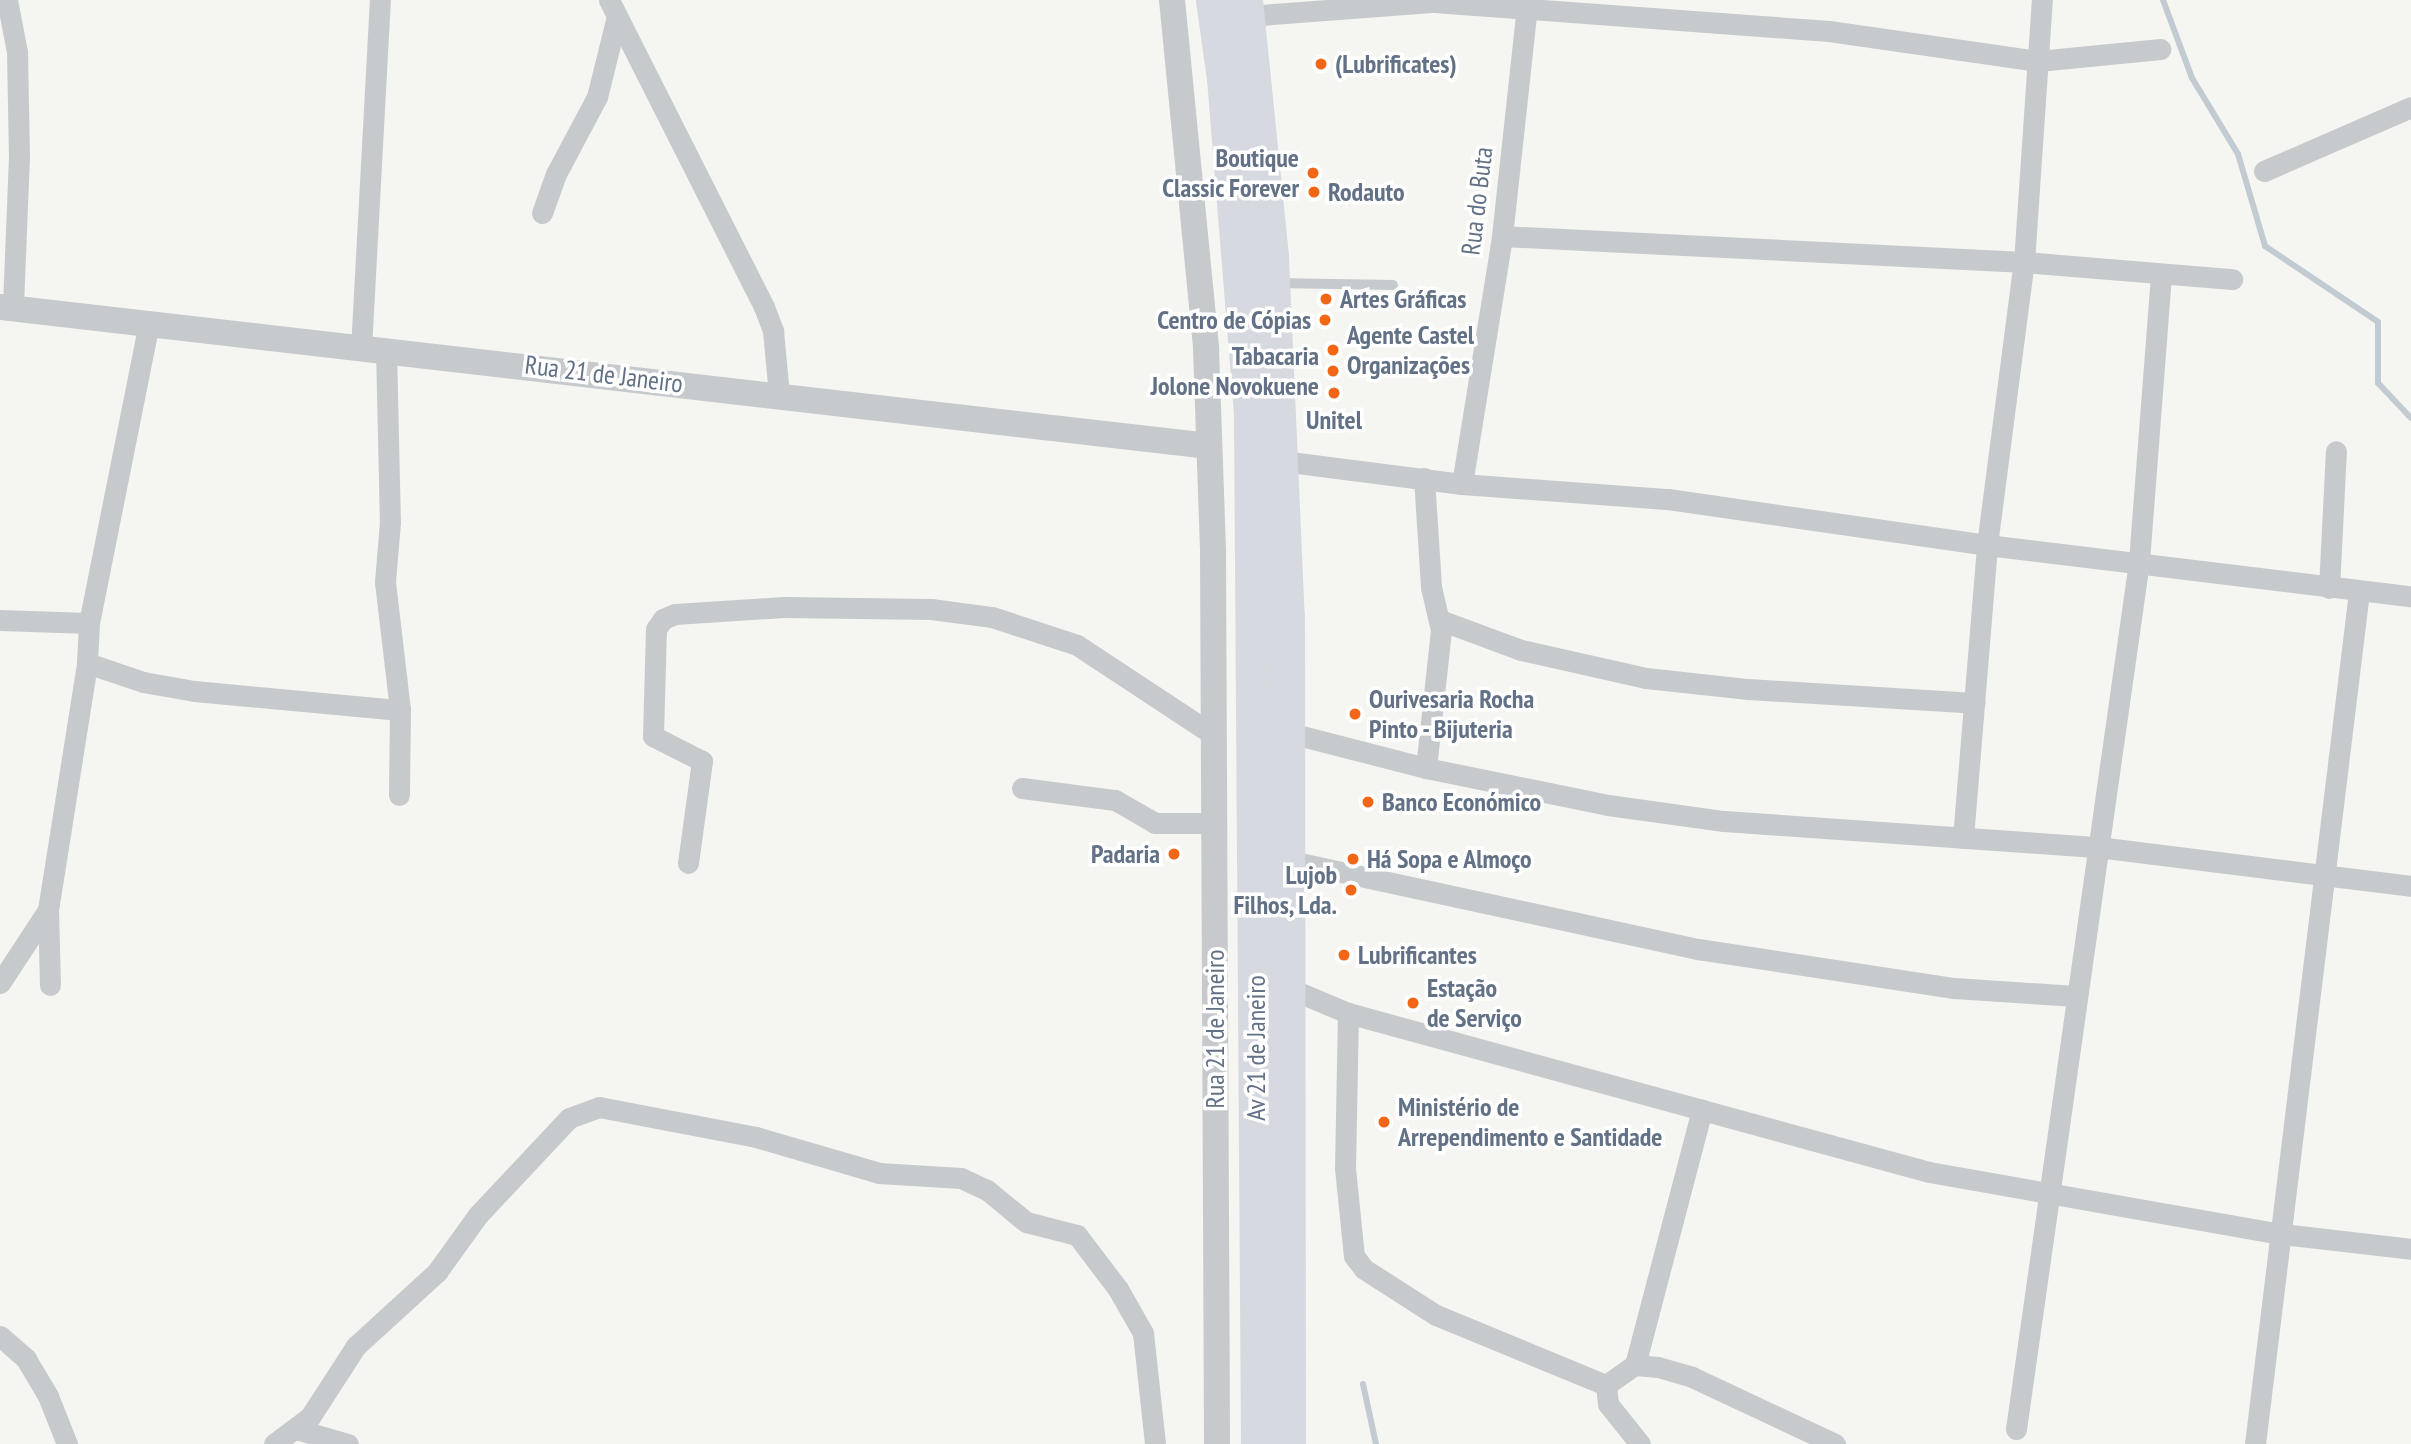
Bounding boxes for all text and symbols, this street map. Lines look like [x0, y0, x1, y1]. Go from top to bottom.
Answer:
place label: (Lubrificates) [1335, 48, 1457, 80]
marker: (Lubrificates) [1313, 56, 1329, 72]
place label: Boutique Classic Forever [1162, 142, 1299, 204]
street label: Rua do Buta [1455, 145, 1499, 257]
marker: Boutique Classic Forever [1305, 165, 1321, 181]
place label: Rodauto [1328, 176, 1405, 208]
marker: Rodauto [1306, 184, 1322, 200]
place label: Artes Gráficas [1340, 283, 1467, 315]
marker: Artes Gráficas [1318, 291, 1334, 307]
place label: Centro de Cópias [1157, 304, 1311, 336]
marker: Centro de Cópias [1317, 312, 1333, 328]
place label: Agente Castel Organizações [1347, 319, 1474, 380]
place label: Tabacaria Jolone Novokuene [1151, 340, 1319, 402]
marker: Agente Castel Organizações [1325, 342, 1341, 358]
street label: Rua 21 de Janeiro [523, 349, 685, 399]
marker: Tabacaria Jolone Novokuene [1325, 363, 1341, 379]
marker: Unitel [1326, 385, 1342, 401]
place label: Unitel [1306, 404, 1362, 436]
place label: Ourivesaria Rocha Pinto - Bijuteria [1369, 683, 1534, 744]
marker: Ourivesaria Rocha Pinto - Bijuteria [1347, 706, 1363, 722]
place label: Banco Económico [1382, 786, 1541, 818]
marker: Banco Económico [1360, 794, 1376, 810]
place label: Padaria [1091, 838, 1160, 870]
place label: Há Sopa e Almoço [1367, 843, 1533, 875]
marker: Padaria [1166, 846, 1182, 862]
marker: Há Sopa e Almoço [1345, 851, 1361, 867]
place label: Lujob Filhos, Lda. [1232, 859, 1337, 920]
marker: Lujob Filhos, Lda. [1343, 882, 1359, 898]
place label: Lubrificantes [1358, 939, 1477, 971]
marker: Lubrificantes [1336, 947, 1352, 963]
street label: Rua 21 de Janeiro [1199, 950, 1231, 1108]
place label: Estação de Serviço [1427, 972, 1522, 1034]
street label: Av 21 de Janeiro [1240, 975, 1272, 1121]
marker: Estação de Serviço [1405, 995, 1421, 1011]
place label: Ministério de Arrependimento e Santidade [1398, 1091, 1662, 1152]
marker: Ministério de Arrependimento e Santidade [1376, 1114, 1392, 1130]

